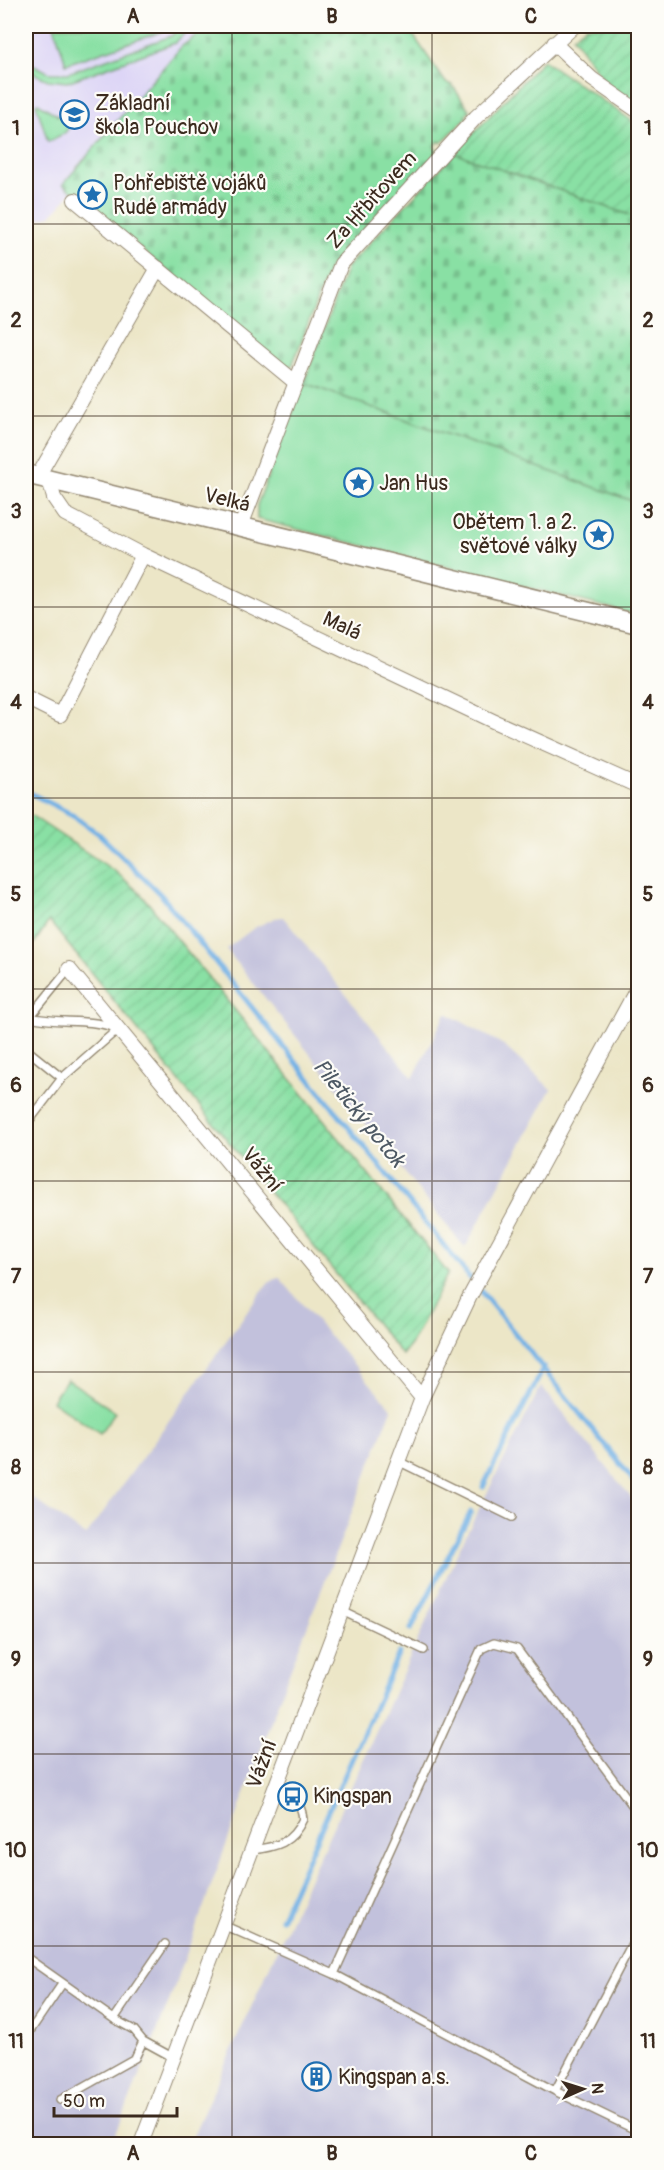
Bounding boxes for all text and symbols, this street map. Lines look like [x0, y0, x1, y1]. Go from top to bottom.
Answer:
text: A [127, 4, 140, 29]
text: B [326, 4, 338, 29]
text: C [525, 4, 537, 29]
place label: Základní škola Pouchov [95, 90, 218, 141]
school or university icon: Základní škola Pouchov [58, 99, 90, 131]
text: 1 [12, 116, 20, 141]
text: 1 [644, 116, 652, 141]
street label: Za Hřbitovem [321, 146, 423, 254]
place label: Pohřebiště vojáků Rudé armády [113, 170, 267, 221]
place icon: Pohřebiště vojáků Rudé armády [76, 179, 108, 211]
text: 2 [10, 308, 22, 333]
text: 2 [642, 308, 654, 333]
place icon: Jan Hus [342, 467, 374, 499]
place label: Jan Hus [379, 470, 448, 497]
street label: Velká [201, 481, 253, 519]
text: 3 [10, 499, 22, 524]
text: 3 [642, 499, 654, 524]
place label: Obětem 1. a 2. světové války [452, 509, 577, 560]
place icon: Obětem 1. a 2. světové války [582, 518, 614, 550]
street label: Malá [318, 605, 366, 647]
text: 4 [10, 690, 22, 715]
text: 4 [642, 690, 654, 715]
text: 5 [11, 882, 22, 907]
text: 5 [643, 882, 654, 907]
water label: Piletický potok [307, 1053, 412, 1174]
text: 6 [10, 1073, 22, 1098]
text: 6 [642, 1073, 654, 1098]
street label: Vážní [235, 1142, 289, 1198]
text: 7 [11, 1264, 22, 1289]
text: 7 [643, 1264, 654, 1289]
text: 8 [11, 1455, 21, 1480]
text: 8 [643, 1455, 653, 1480]
text: 9 [11, 1647, 21, 1672]
text: 9 [643, 1647, 653, 1672]
street label: Vážní [240, 1735, 284, 1793]
bus stop icon: Kingspan [276, 1780, 308, 1812]
place label: Kingspan [313, 1783, 392, 1810]
text: 10 [5, 1838, 27, 1863]
text: 10 [637, 1838, 659, 1863]
text: 11 [8, 2029, 24, 2054]
text: 11 [640, 2029, 656, 2054]
north arrow [553, 2059, 613, 2119]
building icon: Kingspan a.s. [301, 2061, 333, 2093]
place label: Kingspan a.s. [338, 2064, 450, 2091]
scale bar [54, 2080, 177, 2118]
text: N [587, 2082, 607, 2094]
text: 50 m [63, 2090, 105, 2113]
text: A [127, 2141, 140, 2166]
text: B [326, 2141, 338, 2166]
text: C [525, 2141, 537, 2166]

